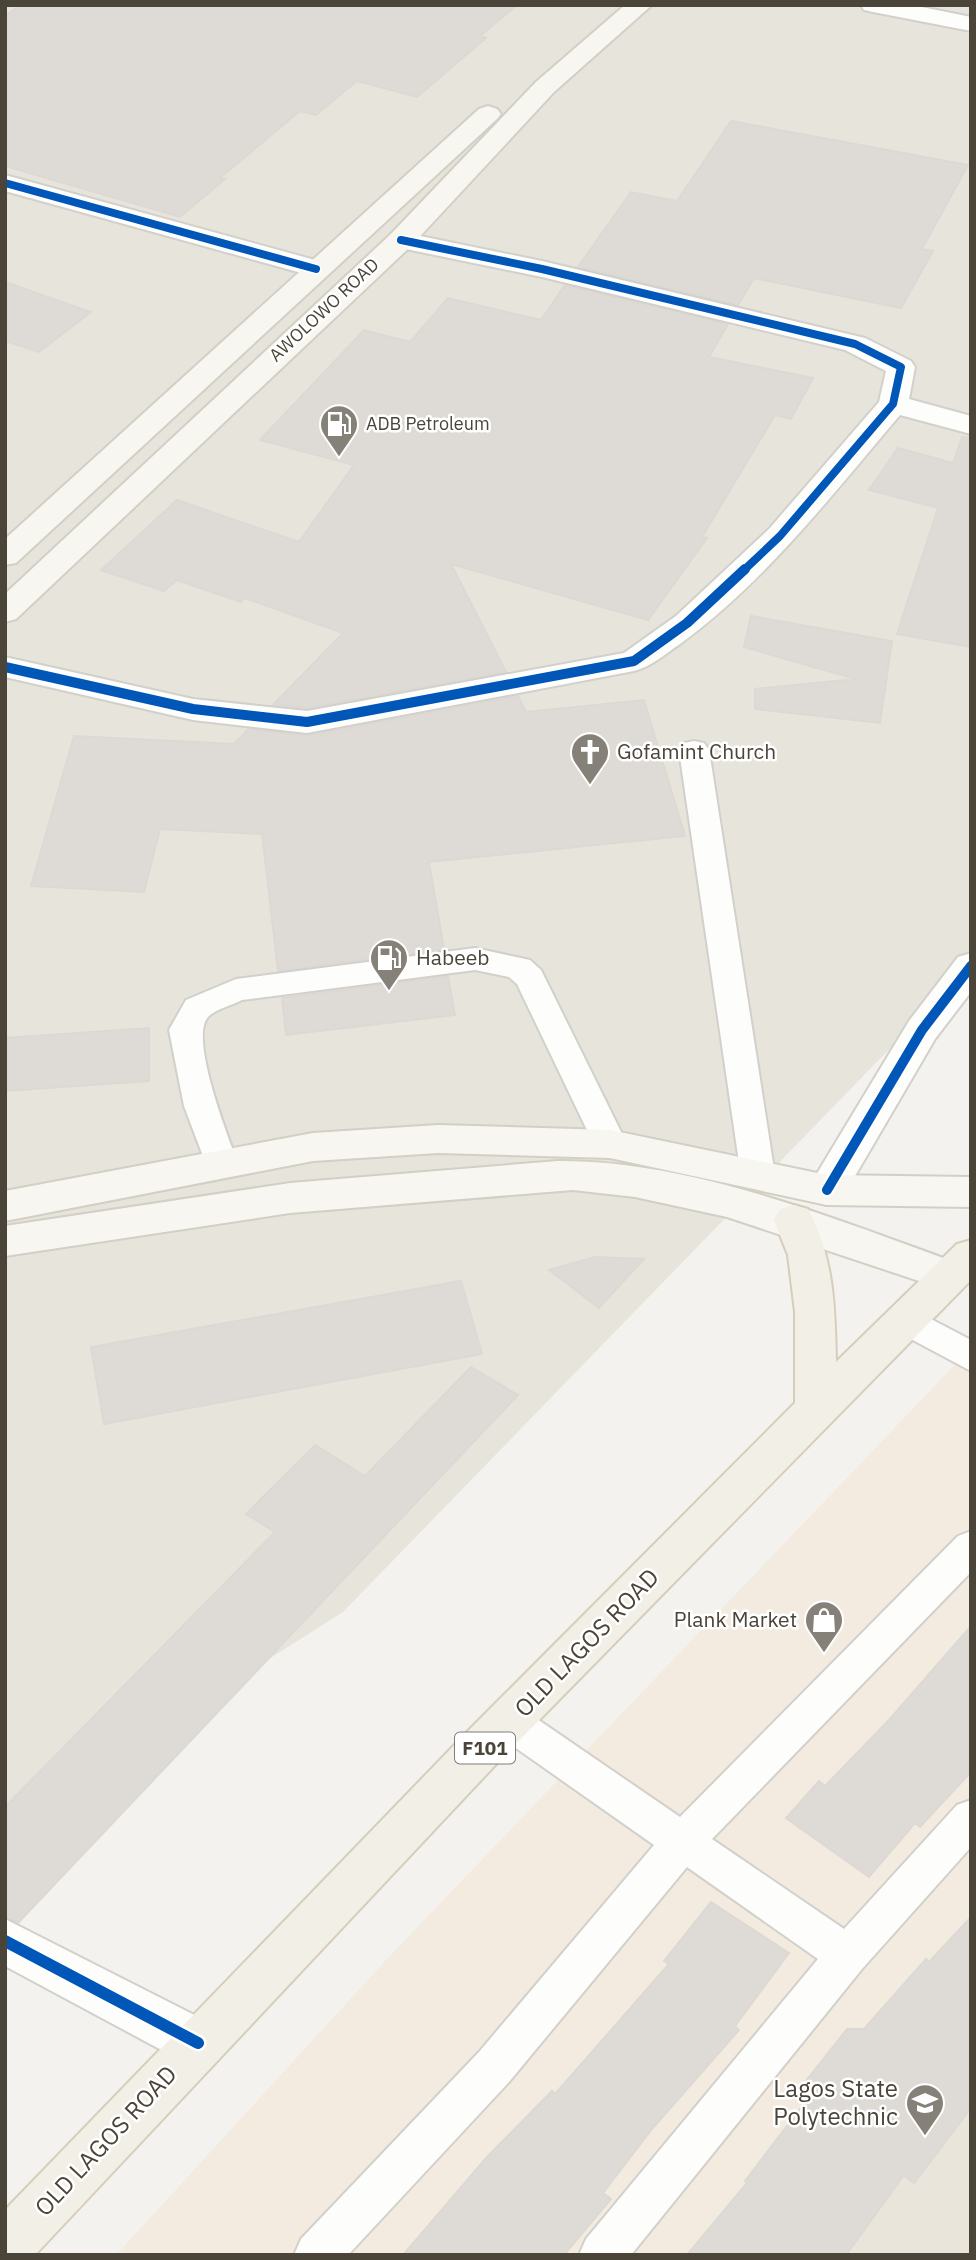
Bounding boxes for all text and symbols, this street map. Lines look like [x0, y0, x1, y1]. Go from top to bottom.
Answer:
street label: AWOLOWO ROAD [264, 253, 383, 366]
fuel station icon: ADB Petroleum [318, 403, 360, 458]
place label: ADB Petroleum [366, 412, 490, 435]
church icon: Gofamint Church [569, 731, 611, 786]
place label: Gofamint Church [617, 737, 776, 765]
fuel station icon: Habeeb [368, 937, 410, 992]
place label: Habeeb [416, 943, 489, 971]
street label: OLD LAGOS ROAD [507, 1561, 665, 1723]
shop icon: Plank Market [803, 1599, 845, 1654]
place label: Plank Market [674, 1605, 797, 1633]
road number: F101 [455, 1732, 515, 1764]
street label: OLD LAGOS ROAD [27, 2058, 183, 2222]
place label: Lagos State Polytechnic [773, 2072, 898, 2132]
school or university icon: Lagos State Polytechnic [904, 2082, 946, 2137]

